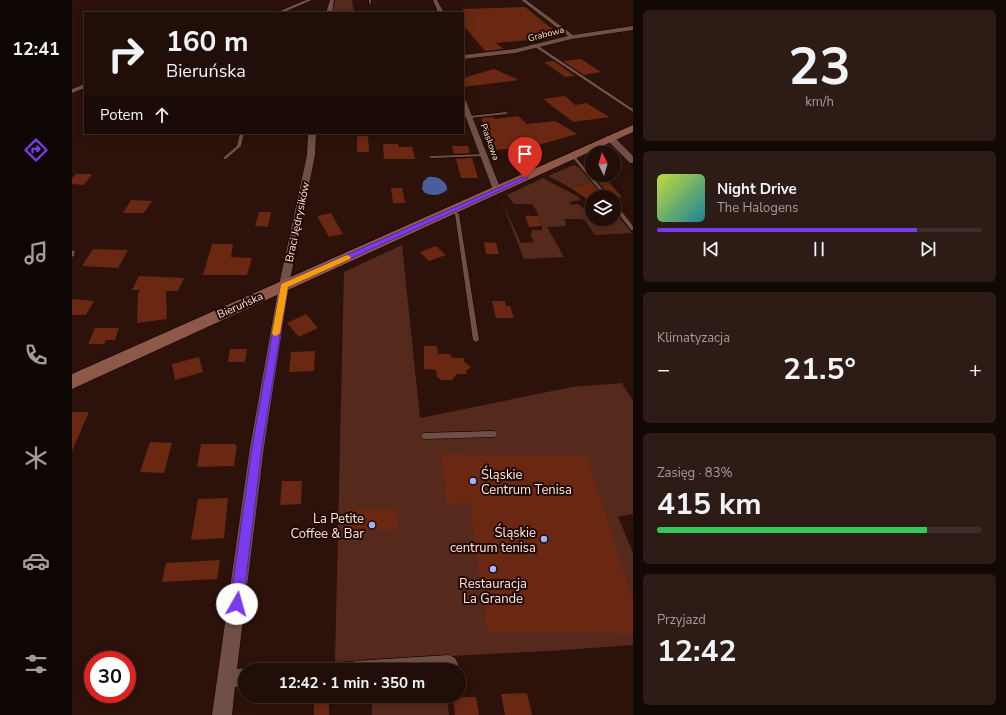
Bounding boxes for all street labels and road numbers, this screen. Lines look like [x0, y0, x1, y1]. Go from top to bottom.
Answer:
street label: Grabowa [527, 24, 566, 44]
street label: Piaskowa [478, 122, 502, 162]
street label: Braci Jędrysików [282, 181, 313, 264]
street label: Bieruńska [215, 289, 266, 322]

